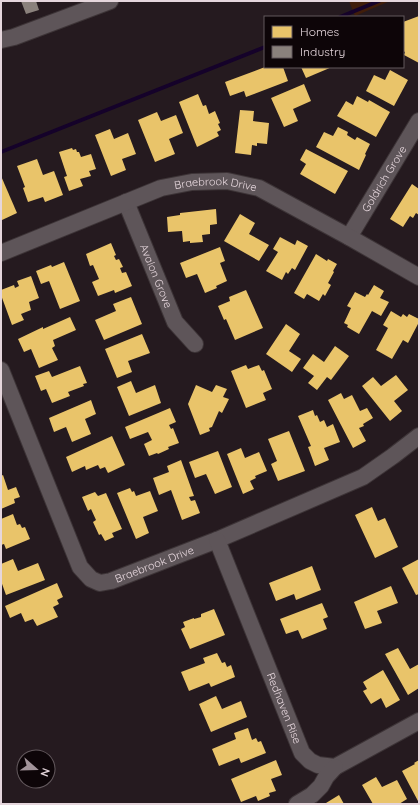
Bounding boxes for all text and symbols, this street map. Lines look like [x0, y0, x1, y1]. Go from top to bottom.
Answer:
legend [264, 16, 404, 68]
text: Homes [300, 24, 340, 39]
text: Industry [300, 44, 345, 59]
street label: Goldrich Grove [359, 143, 410, 215]
street label: Braebrook Drive [173, 174, 258, 194]
street label: Avalon Grove [137, 242, 176, 310]
street label: Braebrook Drive [113, 543, 196, 586]
street label: Redhaven Rise [264, 670, 305, 746]
north arrow [16, 749, 56, 789]
text: N [37, 766, 53, 779]

